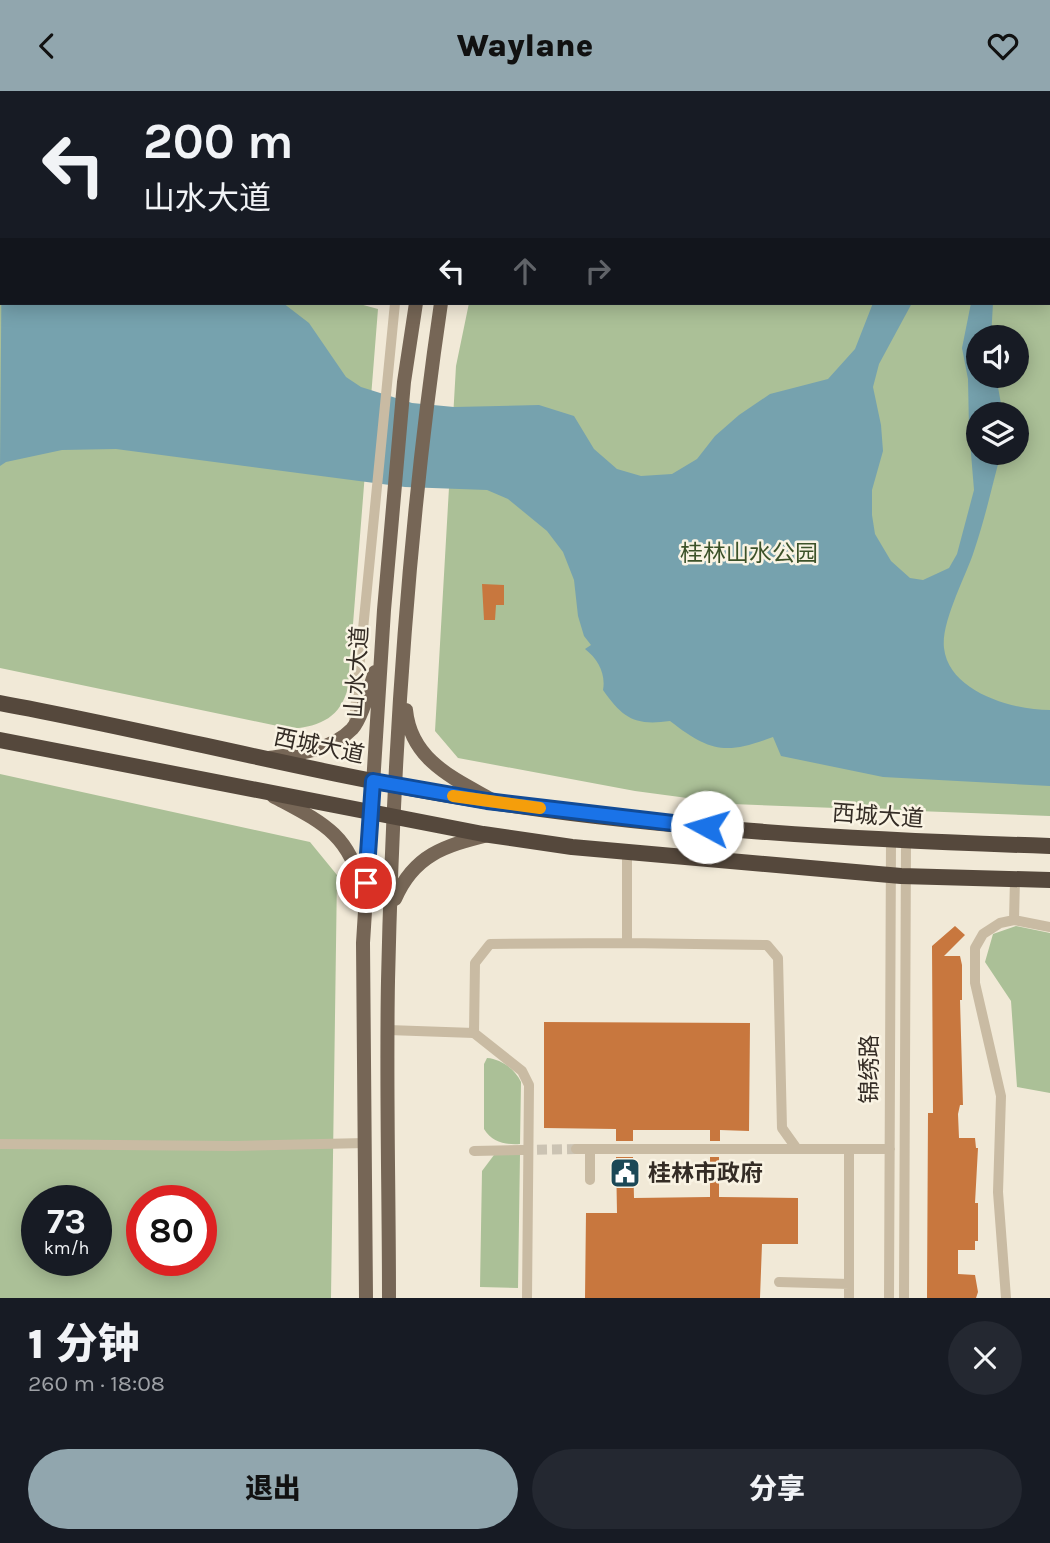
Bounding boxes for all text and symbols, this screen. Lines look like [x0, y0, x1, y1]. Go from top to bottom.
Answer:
icon: back [28, 27, 66, 65]
text: Waylane [457, 27, 593, 64]
icon: heart [984, 27, 1022, 65]
text: 200 m [143, 113, 294, 170]
icon: left [28, 119, 119, 210]
text: 山水大道 [143, 180, 271, 217]
icon: left [433, 252, 471, 290]
icon: ahead [506, 252, 544, 290]
icon: right [579, 252, 617, 290]
map controls [966, 325, 1029, 465]
button: sound [966, 325, 1029, 388]
button: layers [966, 402, 1029, 465]
park label: 桂林山水公园 [680, 540, 818, 567]
street label: 山水大道 [340, 625, 374, 719]
street label: 西城大道 [271, 723, 367, 769]
position arrow [670, 790, 744, 864]
street label: 西城大道 [831, 799, 925, 833]
pin [336, 853, 396, 913]
icon: arrive [347, 864, 385, 902]
street label: 锦绣路 [856, 1035, 883, 1104]
public building icon: 桂林市政府 [608, 1156, 642, 1190]
place label: 桂林市政府 [648, 1160, 763, 1187]
speed limit sign: 80 [126, 1185, 217, 1276]
text: 73 [47, 1201, 86, 1242]
text: km/h [44, 1237, 89, 1259]
text: 1 分钟 [28, 1319, 139, 1369]
button: close [948, 1321, 1022, 1395]
text: 260 m · 18:08 [28, 1370, 165, 1397]
button: 退出 [28, 1449, 518, 1529]
button: 分享 [532, 1449, 1022, 1529]

